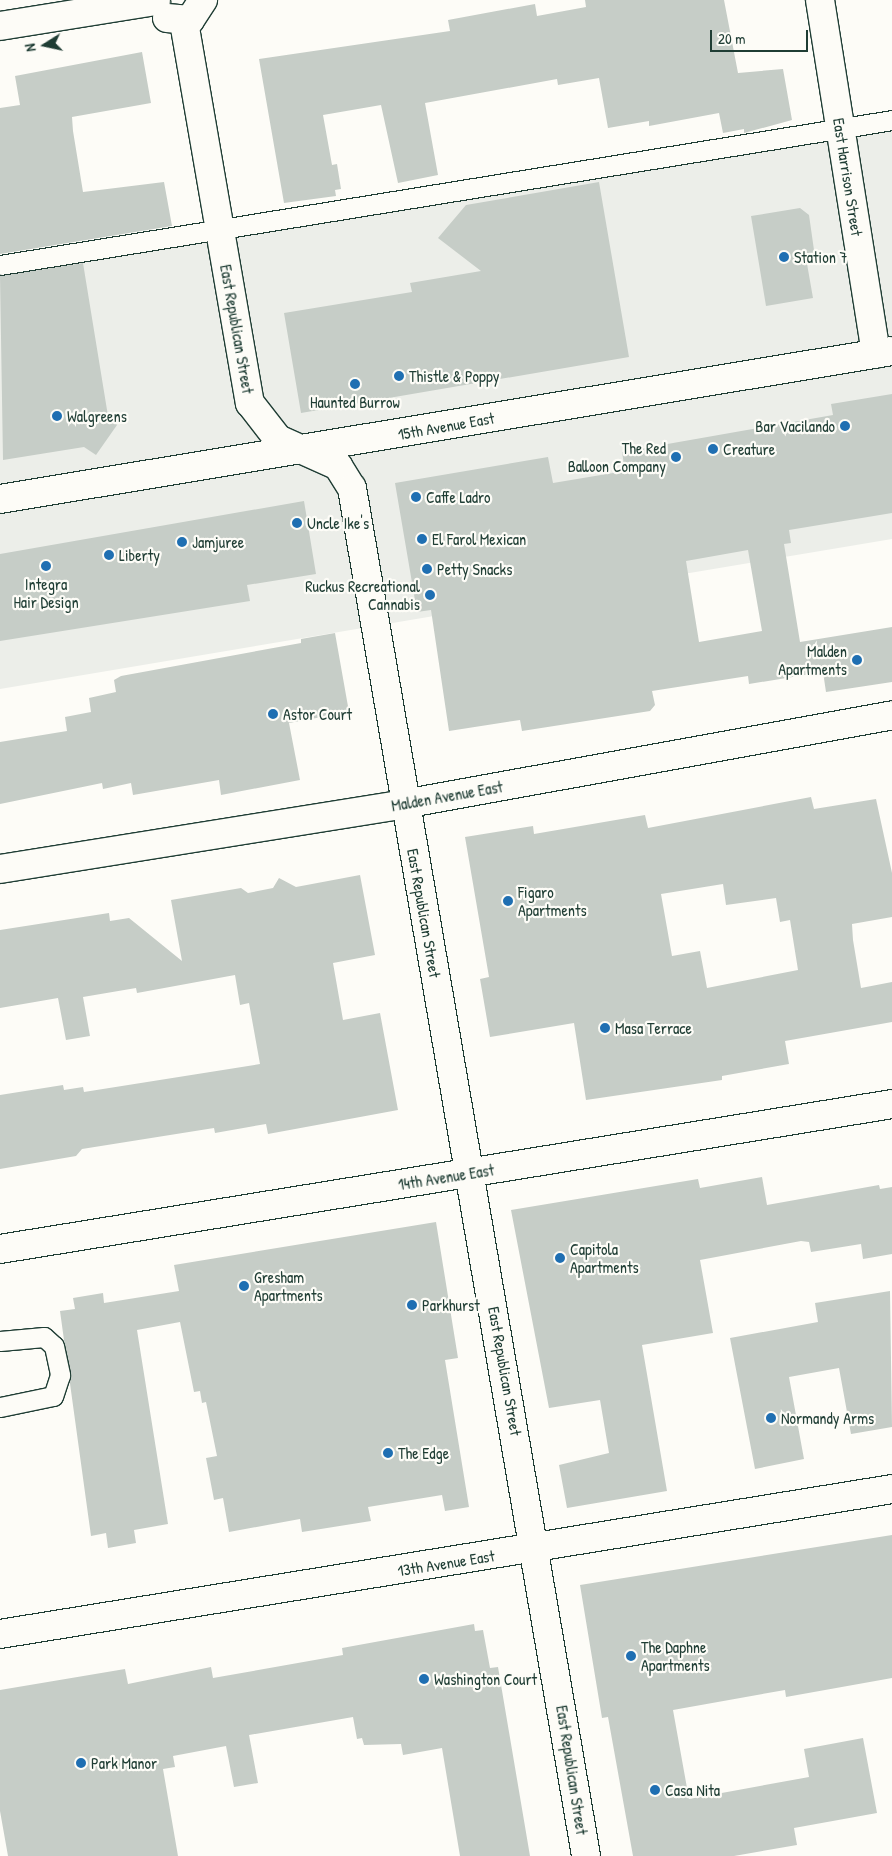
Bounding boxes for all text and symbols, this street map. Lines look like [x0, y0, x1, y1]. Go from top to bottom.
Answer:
north arrow [20, 20, 70, 70]
scale bar [712, 20, 810, 52]
text: 20 m [718, 28, 745, 49]
text: N [20, 42, 40, 53]
street label: East Harrison Street [829, 117, 867, 237]
place label: Station 7 [794, 247, 847, 267]
marker: Station 7 [778, 251, 790, 263]
street label: East Republican Street [216, 263, 258, 395]
place label: Thistle & Poppy [409, 366, 500, 386]
marker: Thistle & Poppy [393, 370, 405, 382]
marker: Haunted Burrow [349, 378, 361, 390]
place label: Haunted Burrow [310, 392, 400, 412]
place label: Walgreens [67, 406, 127, 426]
street label: 15th Avenue East [396, 408, 496, 444]
marker: Walgreens [51, 410, 63, 422]
place label: Bar Vacilando [755, 416, 835, 436]
marker: Bar Vacilando [839, 420, 851, 432]
place label: The Red Balloon Company [568, 438, 666, 476]
place label: Creature [723, 439, 775, 459]
marker: Creature [707, 443, 719, 455]
marker: The Red Balloon Company [670, 451, 682, 463]
place label: Caffe Ladro [426, 487, 491, 507]
marker: Caffe Ladro [410, 491, 422, 503]
place label: Uncle Ike's [307, 513, 369, 533]
marker: Uncle Ike's [291, 517, 303, 529]
place label: El Farol Mexican [432, 529, 526, 549]
place label: Jamjuree [192, 532, 244, 552]
marker: El Farol Mexican [416, 533, 428, 545]
marker: Jamjuree [176, 536, 188, 548]
place label: Liberty [119, 545, 160, 565]
marker: Liberty [103, 549, 115, 561]
place label: Petty Snacks [437, 559, 512, 579]
marker: Integra Hair Design [40, 560, 52, 572]
marker: Petty Snacks [421, 563, 433, 575]
place label: Integra Hair Design [13, 574, 79, 612]
place label: Ruckus Recreational Cannabis [305, 576, 420, 614]
marker: Ruckus Recreational Cannabis [424, 589, 436, 601]
place label: Malden Apartments [778, 641, 847, 679]
marker: Malden Apartments [851, 654, 863, 666]
place label: Astor Court [283, 704, 352, 724]
marker: Astor Court [267, 708, 279, 720]
street label: Malden Avenue East [390, 777, 504, 815]
street label: East Republican Street [403, 847, 445, 979]
place label: Figaro Apartments [518, 882, 587, 920]
marker: Figaro Apartments [502, 895, 514, 907]
place label: Masa Terrace [615, 1018, 692, 1038]
marker: Masa Terrace [599, 1022, 611, 1034]
street label: 14th Avenue East [397, 1160, 495, 1194]
place label: Capitola Apartments [570, 1239, 639, 1277]
marker: Capitola Apartments [554, 1252, 566, 1264]
place label: Gresham Apartments [254, 1267, 323, 1305]
marker: Gresham Apartments [238, 1280, 250, 1292]
place label: Parkhurst [422, 1295, 480, 1315]
marker: Parkhurst [406, 1299, 418, 1311]
street label: East Republican Street [484, 1305, 526, 1437]
place label: Normandy Arms [781, 1408, 874, 1428]
marker: Normandy Arms [765, 1412, 777, 1424]
place label: The Edge [398, 1443, 449, 1463]
marker: The Edge [382, 1447, 394, 1459]
street label: 13th Avenue East [396, 1546, 496, 1580]
place label: The Daphne Apartments [641, 1637, 710, 1675]
marker: The Daphne Apartments [625, 1650, 637, 1662]
place label: Washington Court [434, 1669, 537, 1689]
marker: Washington Court [418, 1673, 430, 1685]
street label: East Republican Street [552, 1704, 592, 1836]
place label: Park Manor [91, 1753, 157, 1773]
marker: Park Manor [75, 1757, 87, 1769]
place label: Casa Nita [665, 1780, 720, 1800]
marker: Casa Nita [649, 1784, 661, 1796]

